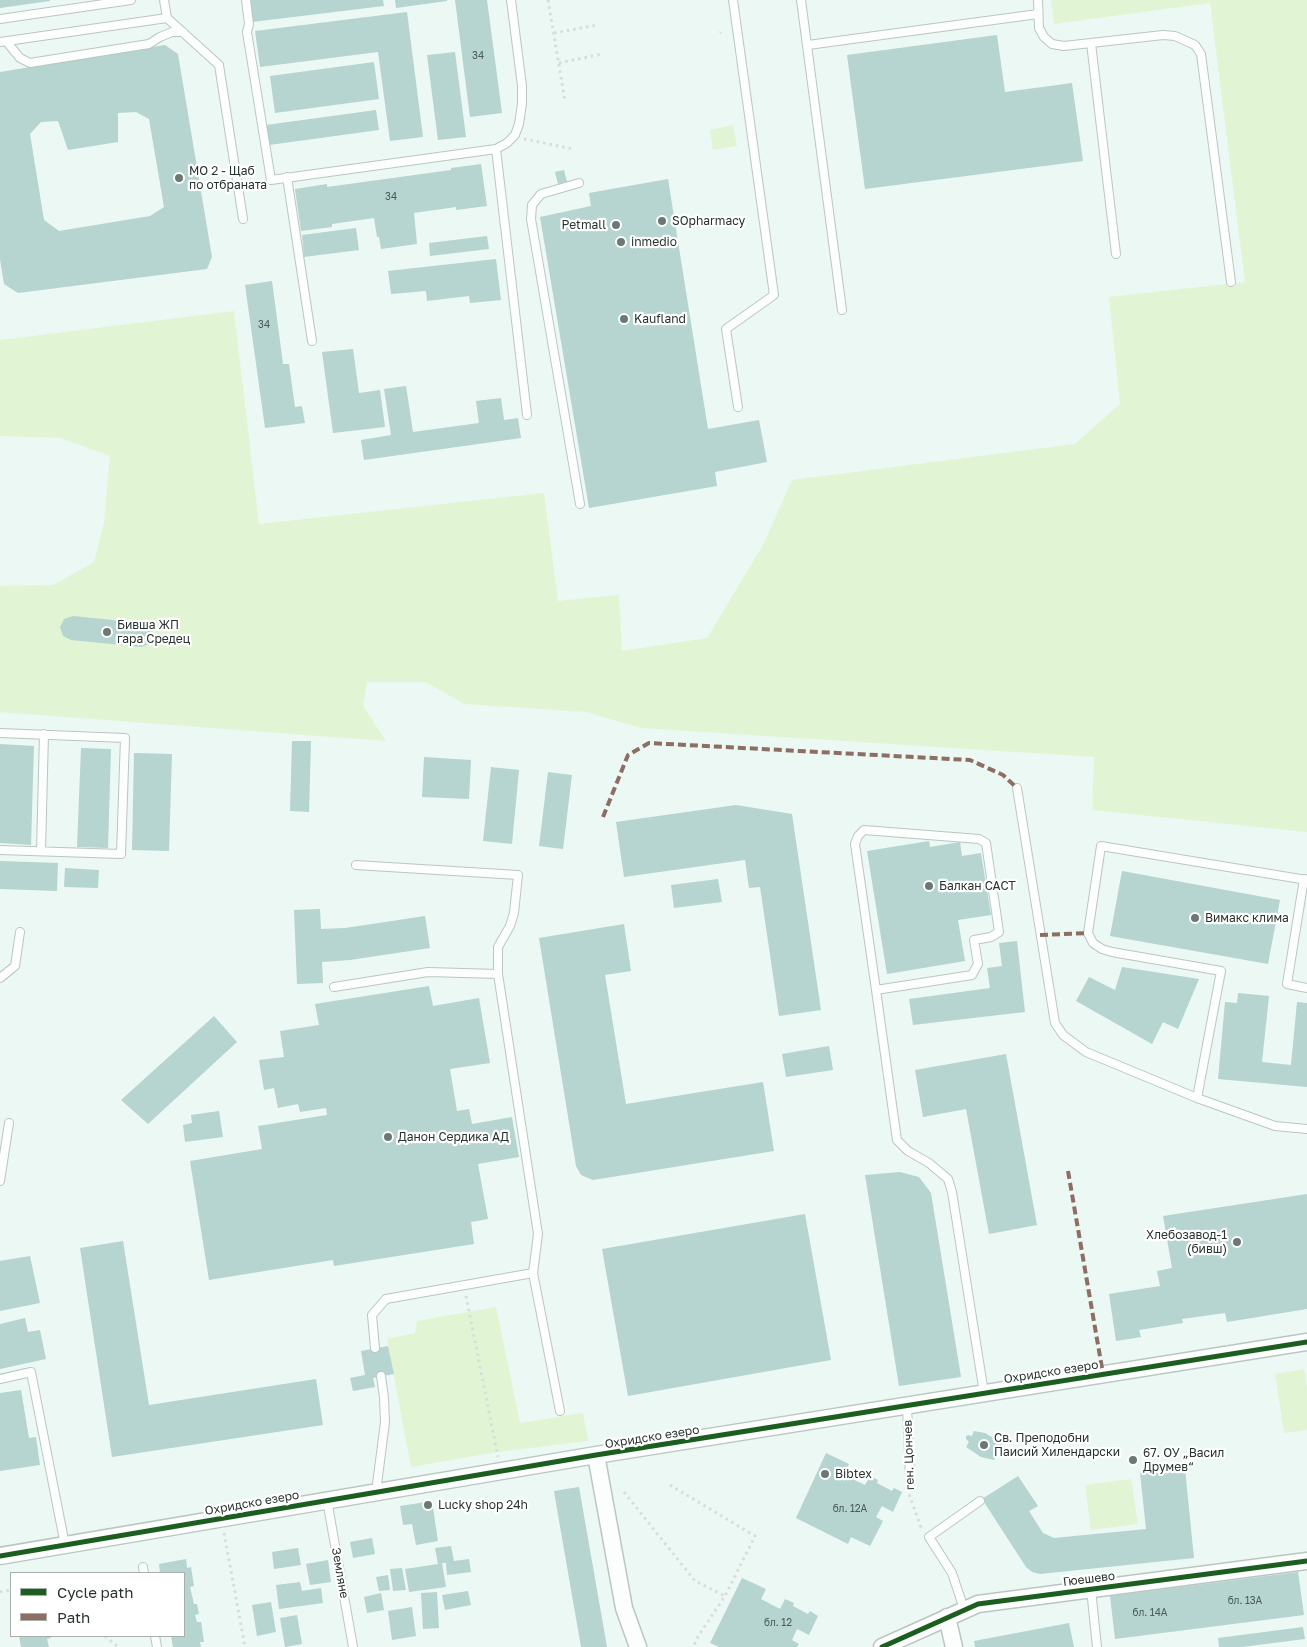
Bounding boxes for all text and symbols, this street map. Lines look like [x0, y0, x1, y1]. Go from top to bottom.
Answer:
house number: 34 [472, 50, 484, 62]
place label: МО 2 - Щаб по отбраната [189, 164, 267, 192]
marker: МО 2 - Щаб по отбраната [173, 172, 185, 184]
house number: 34 [385, 191, 397, 203]
place label: SOpharmacy [672, 214, 745, 228]
marker: SOpharmacy [656, 215, 668, 227]
place label: Petmall [561, 218, 606, 232]
marker: Petmall [610, 219, 622, 231]
place label: inmedio [631, 235, 677, 249]
marker: inmedio [615, 236, 627, 248]
place label: Kaufland [634, 312, 686, 326]
marker: Kaufland [618, 313, 630, 325]
house number: 34 [258, 319, 270, 331]
place label: Бивша ЖП гара Средец [117, 618, 190, 646]
marker: Бивша ЖП гара Средец [101, 626, 113, 638]
place label: Балкан САСТ [939, 879, 1016, 893]
marker: Балкан САСТ [923, 880, 935, 892]
place label: Вимакс клима [1205, 911, 1289, 925]
marker: Вимакс клима [1189, 912, 1201, 924]
place label: Данон Сердика АД [398, 1130, 509, 1144]
marker: Данон Сердика АД [382, 1131, 394, 1143]
place label: Хлебозавод-1 (бивш) [1146, 1228, 1227, 1256]
marker: Хлебозавод-1 (бивш) [1231, 1236, 1243, 1248]
street label: Охридско езеро [1003, 1357, 1099, 1387]
street label: ген. Цончев [901, 1420, 917, 1490]
street label: Охридско езеро [604, 1422, 700, 1452]
place label: Св. Преподобни Паисий Хилендарски [994, 1431, 1120, 1459]
marker: Св. Преподобни Паисий Хилендарски [978, 1439, 990, 1451]
place label: 67. ОУ „Васил Друмев“ [1143, 1446, 1224, 1474]
marker: 67. ОУ „Васил Друмев“ [1127, 1454, 1139, 1466]
place label: Bibtex [835, 1467, 872, 1481]
marker: Bibtex [819, 1468, 831, 1480]
street label: Охридско езеро [204, 1488, 300, 1518]
place label: Lucky shop 24h [438, 1498, 528, 1512]
marker: Lucky shop 24h [422, 1499, 434, 1511]
house number: бл. 12А [833, 1503, 867, 1515]
street label: Земляне [328, 1546, 352, 1600]
street label: Гюешево [1062, 1569, 1116, 1589]
legend [10, 1572, 185, 1637]
text: Cycle path [57, 1583, 133, 1601]
house number: бл. 13А [1228, 1595, 1262, 1607]
house number: бл. 14А [1133, 1607, 1167, 1619]
text: Path [57, 1608, 90, 1626]
house number: бл. 12 [764, 1617, 792, 1629]

